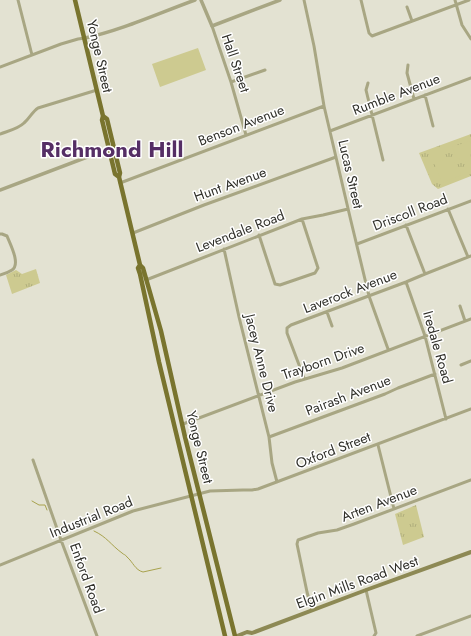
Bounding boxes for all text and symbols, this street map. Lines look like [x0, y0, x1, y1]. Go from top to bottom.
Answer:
street label: Yonge Street [82, 18, 118, 95]
street label: Hall Street [217, 31, 256, 96]
street label: Rumble Avenue [349, 68, 443, 120]
street label: Benson Avenue [195, 99, 287, 151]
district label: Richmond Hill [41, 133, 183, 165]
street label: Lucas Street [333, 138, 369, 211]
street label: Hunt Avenue [191, 162, 269, 206]
street label: Driscoll Road [370, 189, 450, 235]
street label: Levendale Road [193, 205, 287, 257]
street label: Laverock Avenue [300, 264, 400, 318]
street label: Iredale Road [418, 308, 458, 386]
street label: Jacey Anne Drive [240, 310, 284, 414]
street label: Trayborn Drive [279, 338, 367, 384]
street label: Pairash Avenue [302, 370, 394, 420]
street label: Yonge Street [181, 409, 219, 486]
street label: Oxford Street [293, 426, 374, 473]
street label: Arten Avenue [338, 479, 420, 527]
street label: Industrial Road [47, 491, 135, 543]
street label: Enford Road [65, 540, 109, 616]
street label: Elgin Mills Road West [293, 550, 421, 613]

